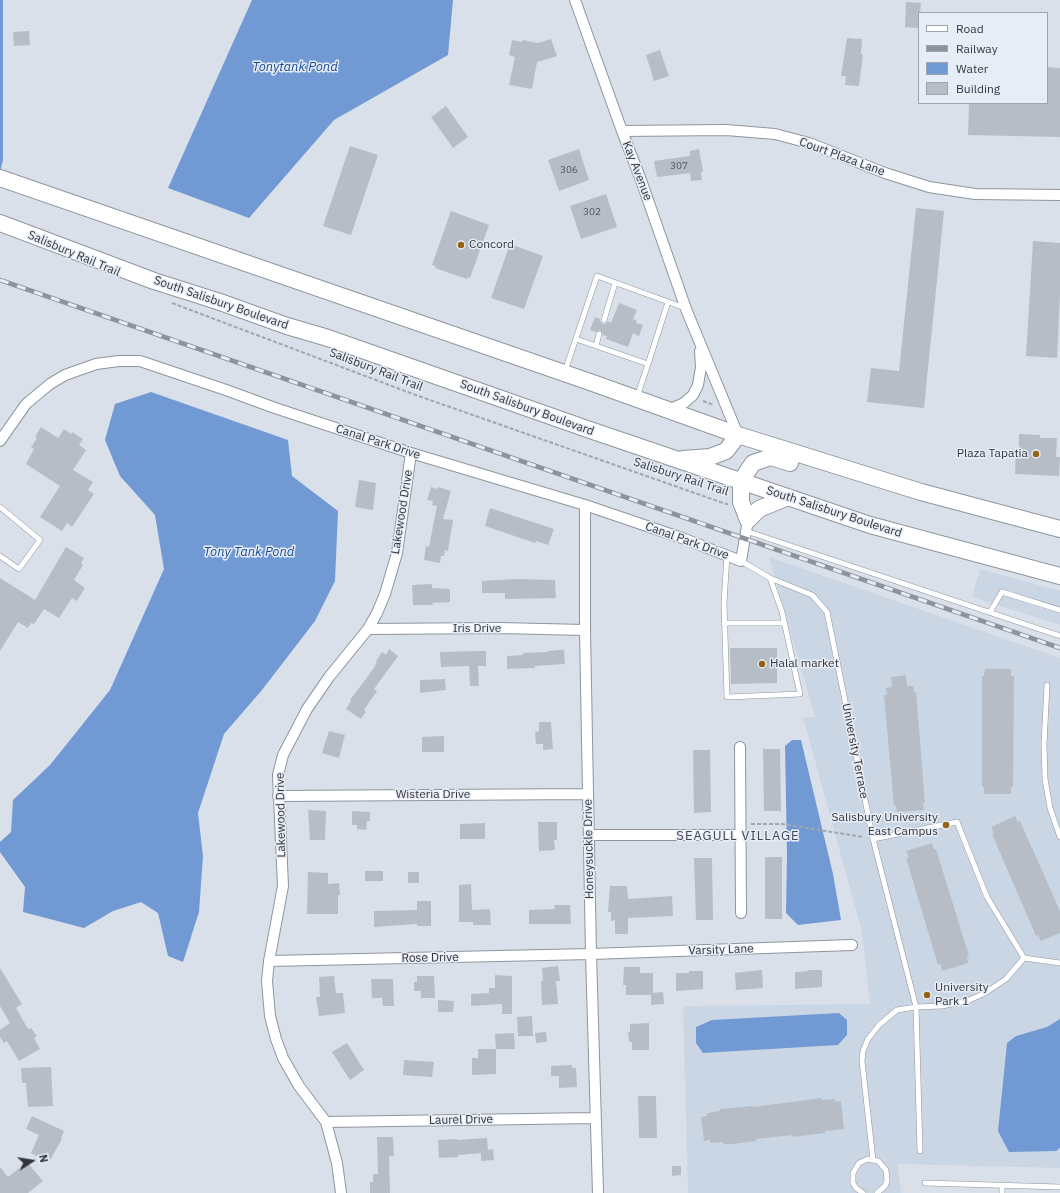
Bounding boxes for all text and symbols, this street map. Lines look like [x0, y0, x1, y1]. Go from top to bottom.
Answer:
legend [918, 12, 1048, 104]
text: Road [956, 21, 984, 36]
text: Railway [956, 41, 998, 56]
water label: Tonytank Pond [252, 59, 338, 75]
text: Water [956, 61, 988, 76]
text: Building [956, 81, 1000, 96]
street label: Court Plaza Lane [797, 135, 887, 179]
street label: Kay Avenue [619, 139, 655, 203]
house number: 307 [670, 160, 688, 172]
house number: 306 [560, 164, 578, 176]
house number: 302 [583, 206, 601, 218]
street label: Salisbury Rail Trail [26, 228, 122, 280]
place label: Concord [469, 238, 514, 252]
marker: Concord [456, 240, 466, 250]
street label: South Salisbury Boulevard [152, 273, 290, 333]
street label: Salisbury Rail Trail [327, 346, 425, 394]
street label: South Salisbury Boulevard [458, 377, 596, 439]
street label: Canal Park Drive [334, 422, 422, 462]
place label: Plaza Tapatia [957, 447, 1028, 461]
marker: Plaza Tapatia [1031, 449, 1041, 459]
street label: Salisbury Rail Trail [632, 455, 730, 499]
street label: Lakewood Drive [388, 469, 416, 555]
street label: South Salisbury Boulevard [764, 483, 904, 541]
street label: Canal Park Drive [643, 519, 731, 563]
water label: Tony Tank Pond [204, 544, 294, 560]
street label: Iris Drive [453, 622, 501, 636]
place label: Halal market [770, 657, 839, 671]
marker: Halal market [757, 659, 767, 669]
street label: University Terrace [839, 702, 871, 800]
street label: Lakewood Drive [273, 772, 289, 858]
street label: Wisteria Drive [396, 788, 470, 802]
street label: Honeysuckle Drive [581, 799, 597, 899]
place label: Salisbury University East Campus [832, 811, 938, 839]
marker: Salisbury University East Campus [941, 820, 951, 830]
district label: SEAGULL VILLAGE [676, 828, 800, 844]
street label: Varsity Lane [688, 942, 754, 958]
street label: Rose Drive [401, 950, 459, 966]
place label: University Park 1 [935, 981, 989, 1009]
marker: University Park 1 [922, 990, 932, 1000]
street label: Laurel Drive [429, 1112, 493, 1128]
north arrow [12, 1141, 52, 1181]
text: N [36, 1153, 51, 1164]

